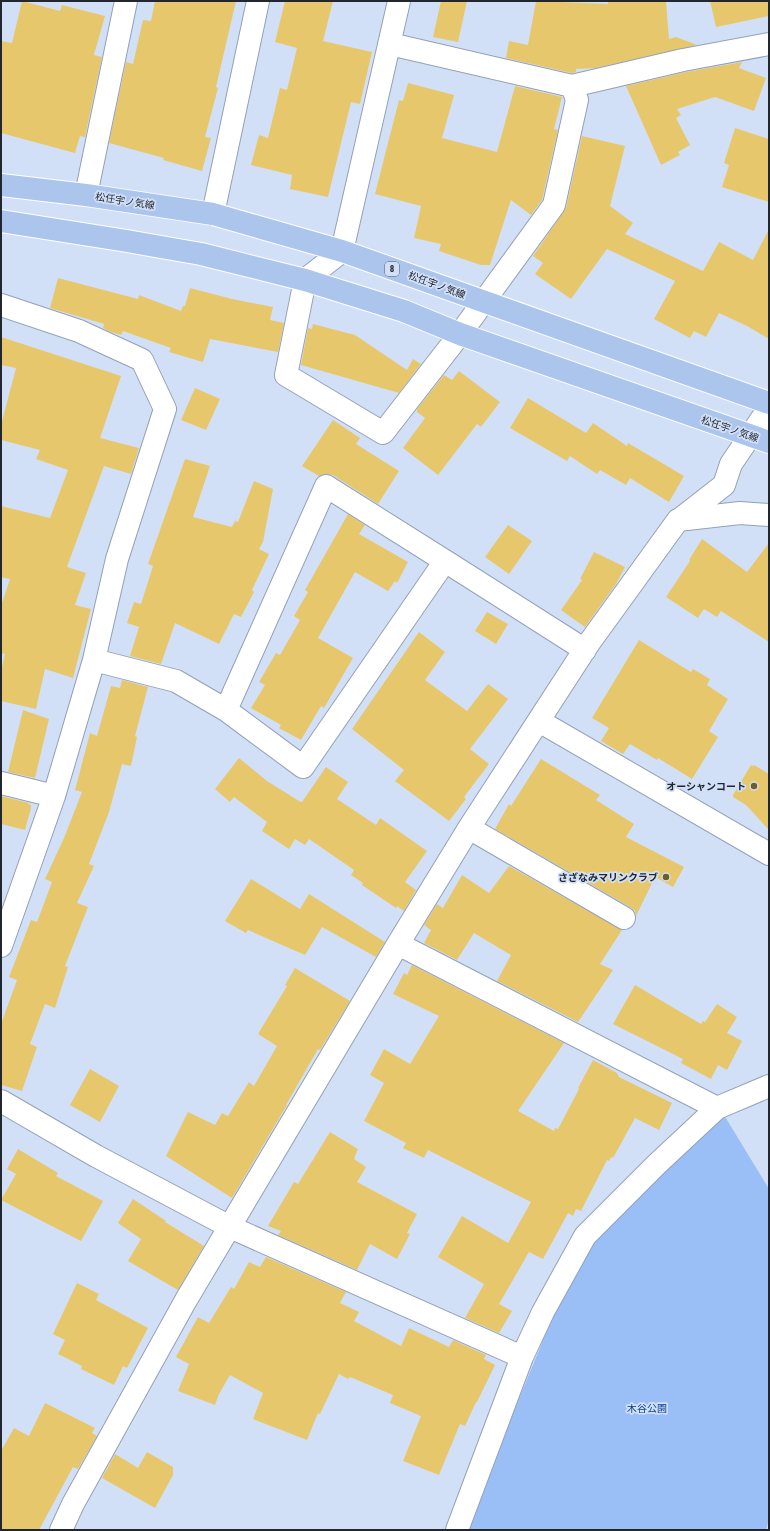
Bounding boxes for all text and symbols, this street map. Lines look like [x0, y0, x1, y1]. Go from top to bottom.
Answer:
street label: 松任宇ノ気線 [95, 191, 155, 211]
road number: 8 [385, 262, 399, 276]
street label: 松任宇ノ気線 [407, 270, 467, 300]
street label: 松任宇ノ気線 [700, 414, 760, 444]
place label: オーシャンコート [666, 781, 746, 792]
marker: オーシャンコート [749, 781, 759, 791]
place label: さざなみマリンクラブ [558, 872, 658, 883]
marker: さざなみマリンクラブ [661, 872, 671, 882]
park label: 木谷公園 [627, 1403, 667, 1414]

